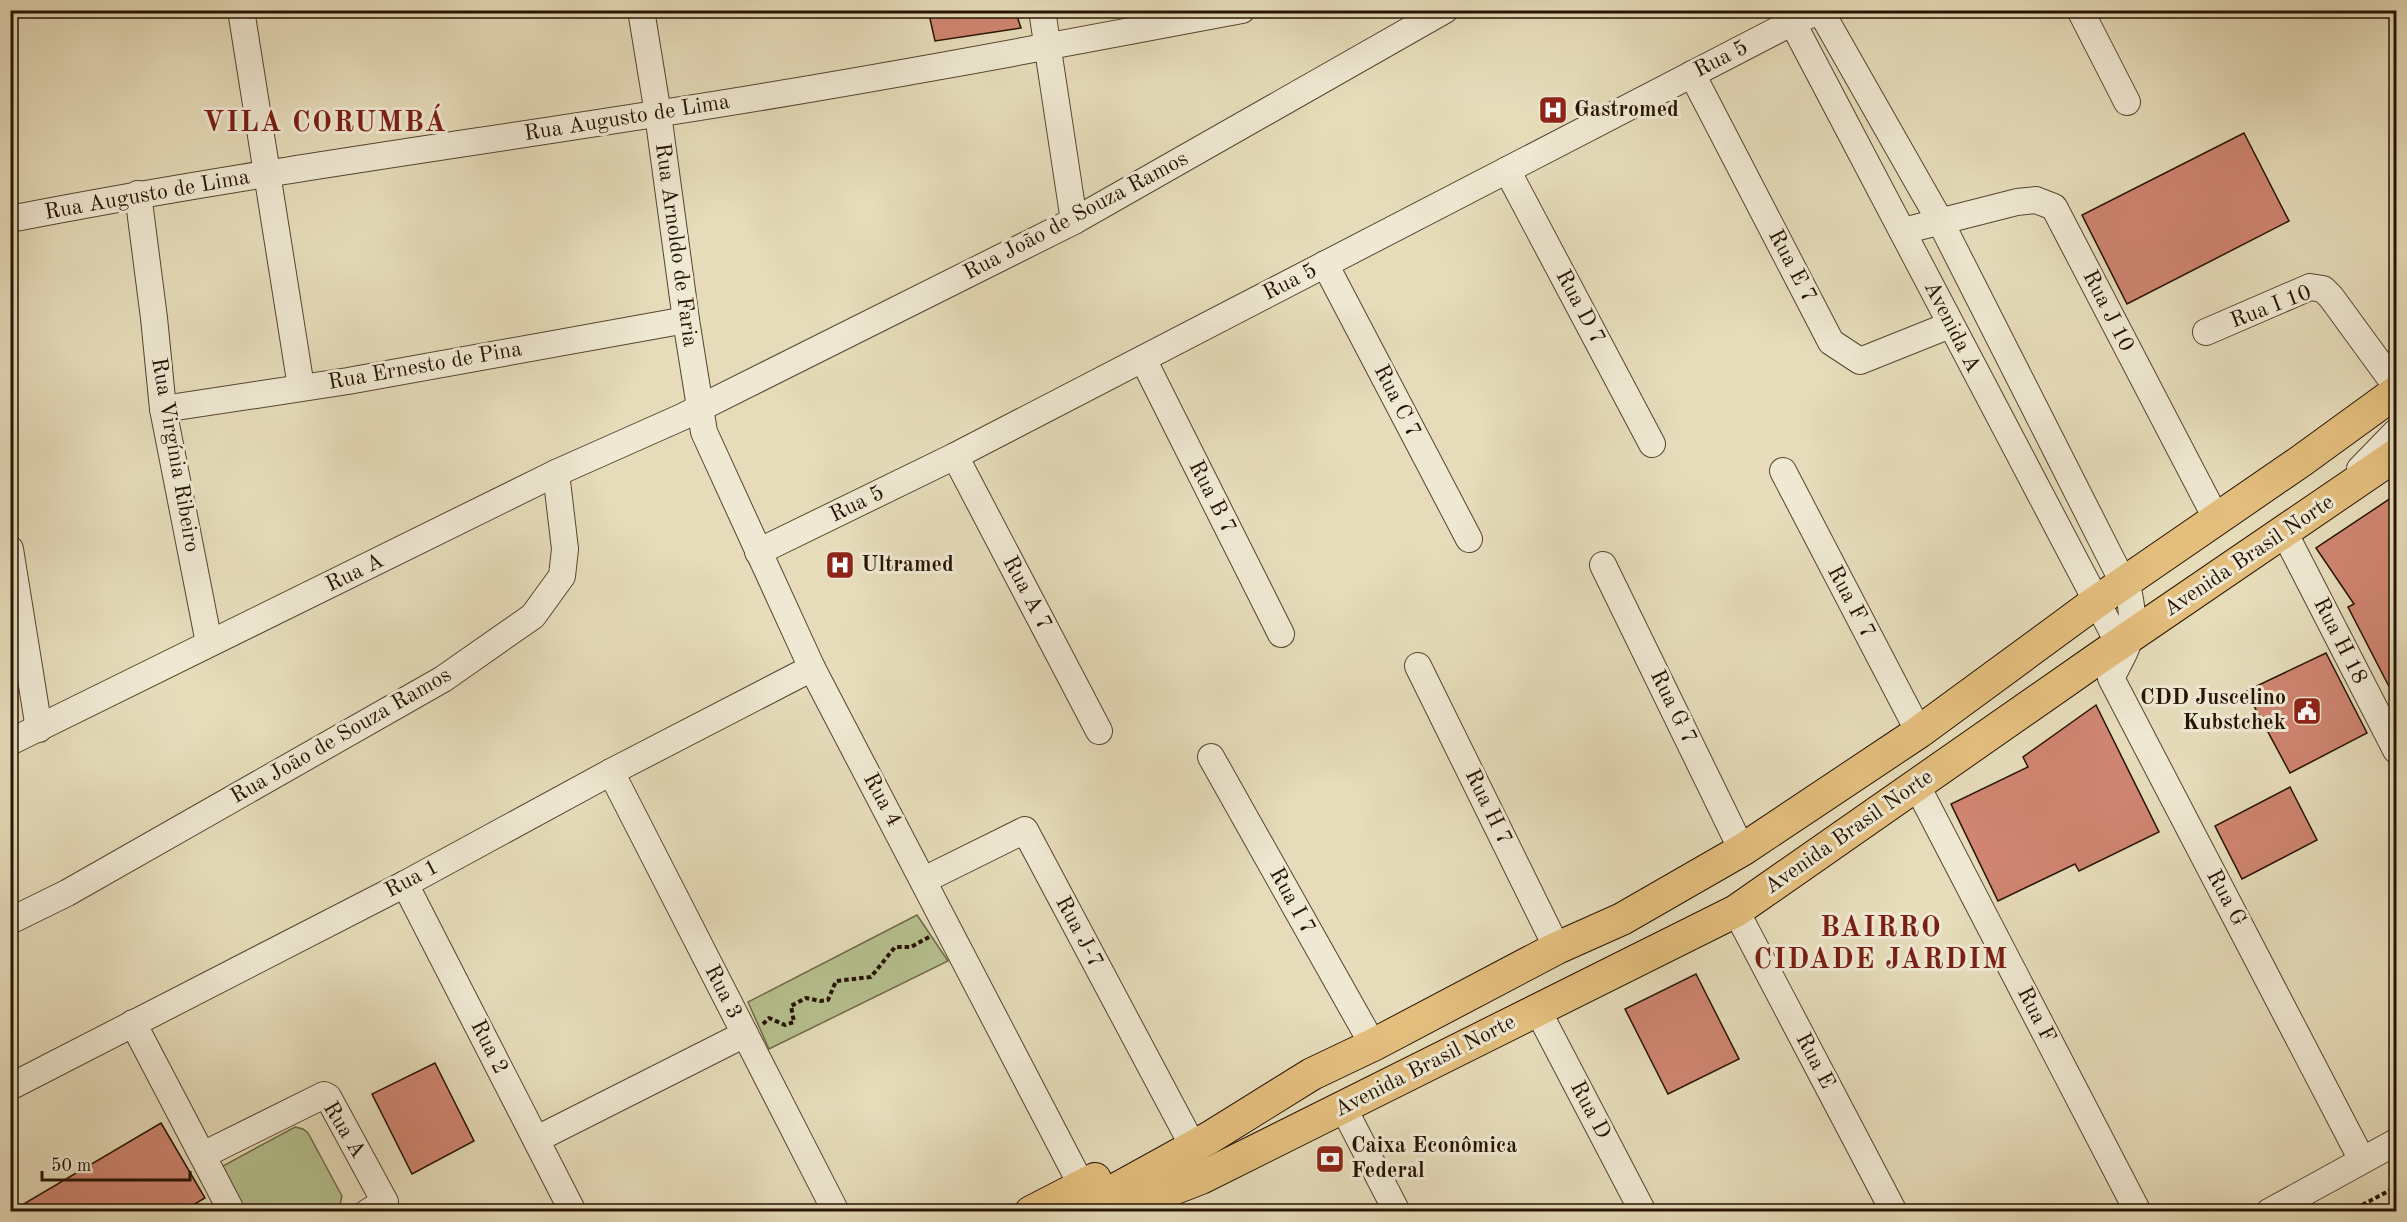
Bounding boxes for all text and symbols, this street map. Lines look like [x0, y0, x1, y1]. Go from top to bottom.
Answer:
street label: Rua 5 [1690, 36, 1752, 82]
street label: Rua Augusto de Lima [523, 91, 731, 145]
hospital icon: Gastromed [1537, 94, 1569, 126]
place label: Gastromed [1574, 99, 1679, 121]
district label: VILA CORUMBÁ [203, 103, 447, 138]
street label: Rua Arnoldo de Faria [651, 142, 701, 348]
street label: Rua João de Souza Ramos [960, 147, 1192, 285]
street label: Rua Augusto de Lima [43, 166, 251, 224]
street label: Rua E 7 [1764, 226, 1820, 306]
street label: Rua 5 [1259, 259, 1321, 305]
street label: Rua D 7 [1551, 266, 1609, 348]
street label: Rua J 10 [2078, 267, 2138, 355]
street label: Avenida A [1920, 278, 1984, 376]
street label: Rua I 10 [2227, 282, 2315, 332]
street label: Rua Ernesto de Pina [326, 338, 524, 394]
street label: Rua Virgínia Ribeiro [147, 356, 203, 554]
street label: Rua C 7 [1369, 361, 1425, 441]
street label: Rua B 7 [1184, 457, 1240, 537]
street label: Rua 5 [826, 482, 888, 526]
street label: Avenida Brasil Norte [2160, 491, 2338, 621]
hospital icon: Ultramed [824, 549, 856, 581]
street label: Rua A [323, 550, 388, 596]
street label: Rua A 7 [998, 552, 1056, 634]
place label: Ultramed [861, 554, 954, 576]
street label: Rua F 7 [1823, 562, 1879, 642]
street label: Rua H 18 [2309, 594, 2371, 688]
street label: Rua João de Souza Ramos [227, 664, 455, 808]
street label: Rua G 7 [1646, 667, 1700, 747]
place label: CDD Juscelino Kubstchek [2140, 687, 2286, 734]
public building icon: CDD Juscelino Kubstchek [2291, 695, 2323, 727]
street label: Rua H 7 [1460, 766, 1516, 848]
street label: Avenida Brasil Norte [1761, 766, 1937, 898]
street label: Rua 4 [859, 770, 905, 830]
street label: Rua 1 [382, 856, 442, 902]
street label: Rua I 7 [1265, 864, 1319, 938]
street label: Rua G [2202, 866, 2250, 930]
street label: Rua J-7 [1051, 893, 1107, 971]
district label: BAIRRO CIDADE JARDIM [1753, 915, 2009, 975]
street label: Rua 3 [700, 961, 746, 1023]
street label: Rua F [2013, 984, 2059, 1046]
street label: Avenida Brasil Norte [1331, 1011, 1519, 1121]
street label: Rua 2 [466, 1016, 512, 1078]
street label: Rua E [1791, 1029, 1839, 1093]
street label: Rua D [1566, 1078, 1614, 1142]
street label: Rua A [319, 1098, 369, 1162]
place label: Caixa Econômica Federal [1351, 1135, 1517, 1182]
bank icon: Caixa Econômica Federal [1314, 1143, 1346, 1175]
scale bar [42, 1144, 190, 1182]
text: 50 m [51, 1157, 91, 1175]

